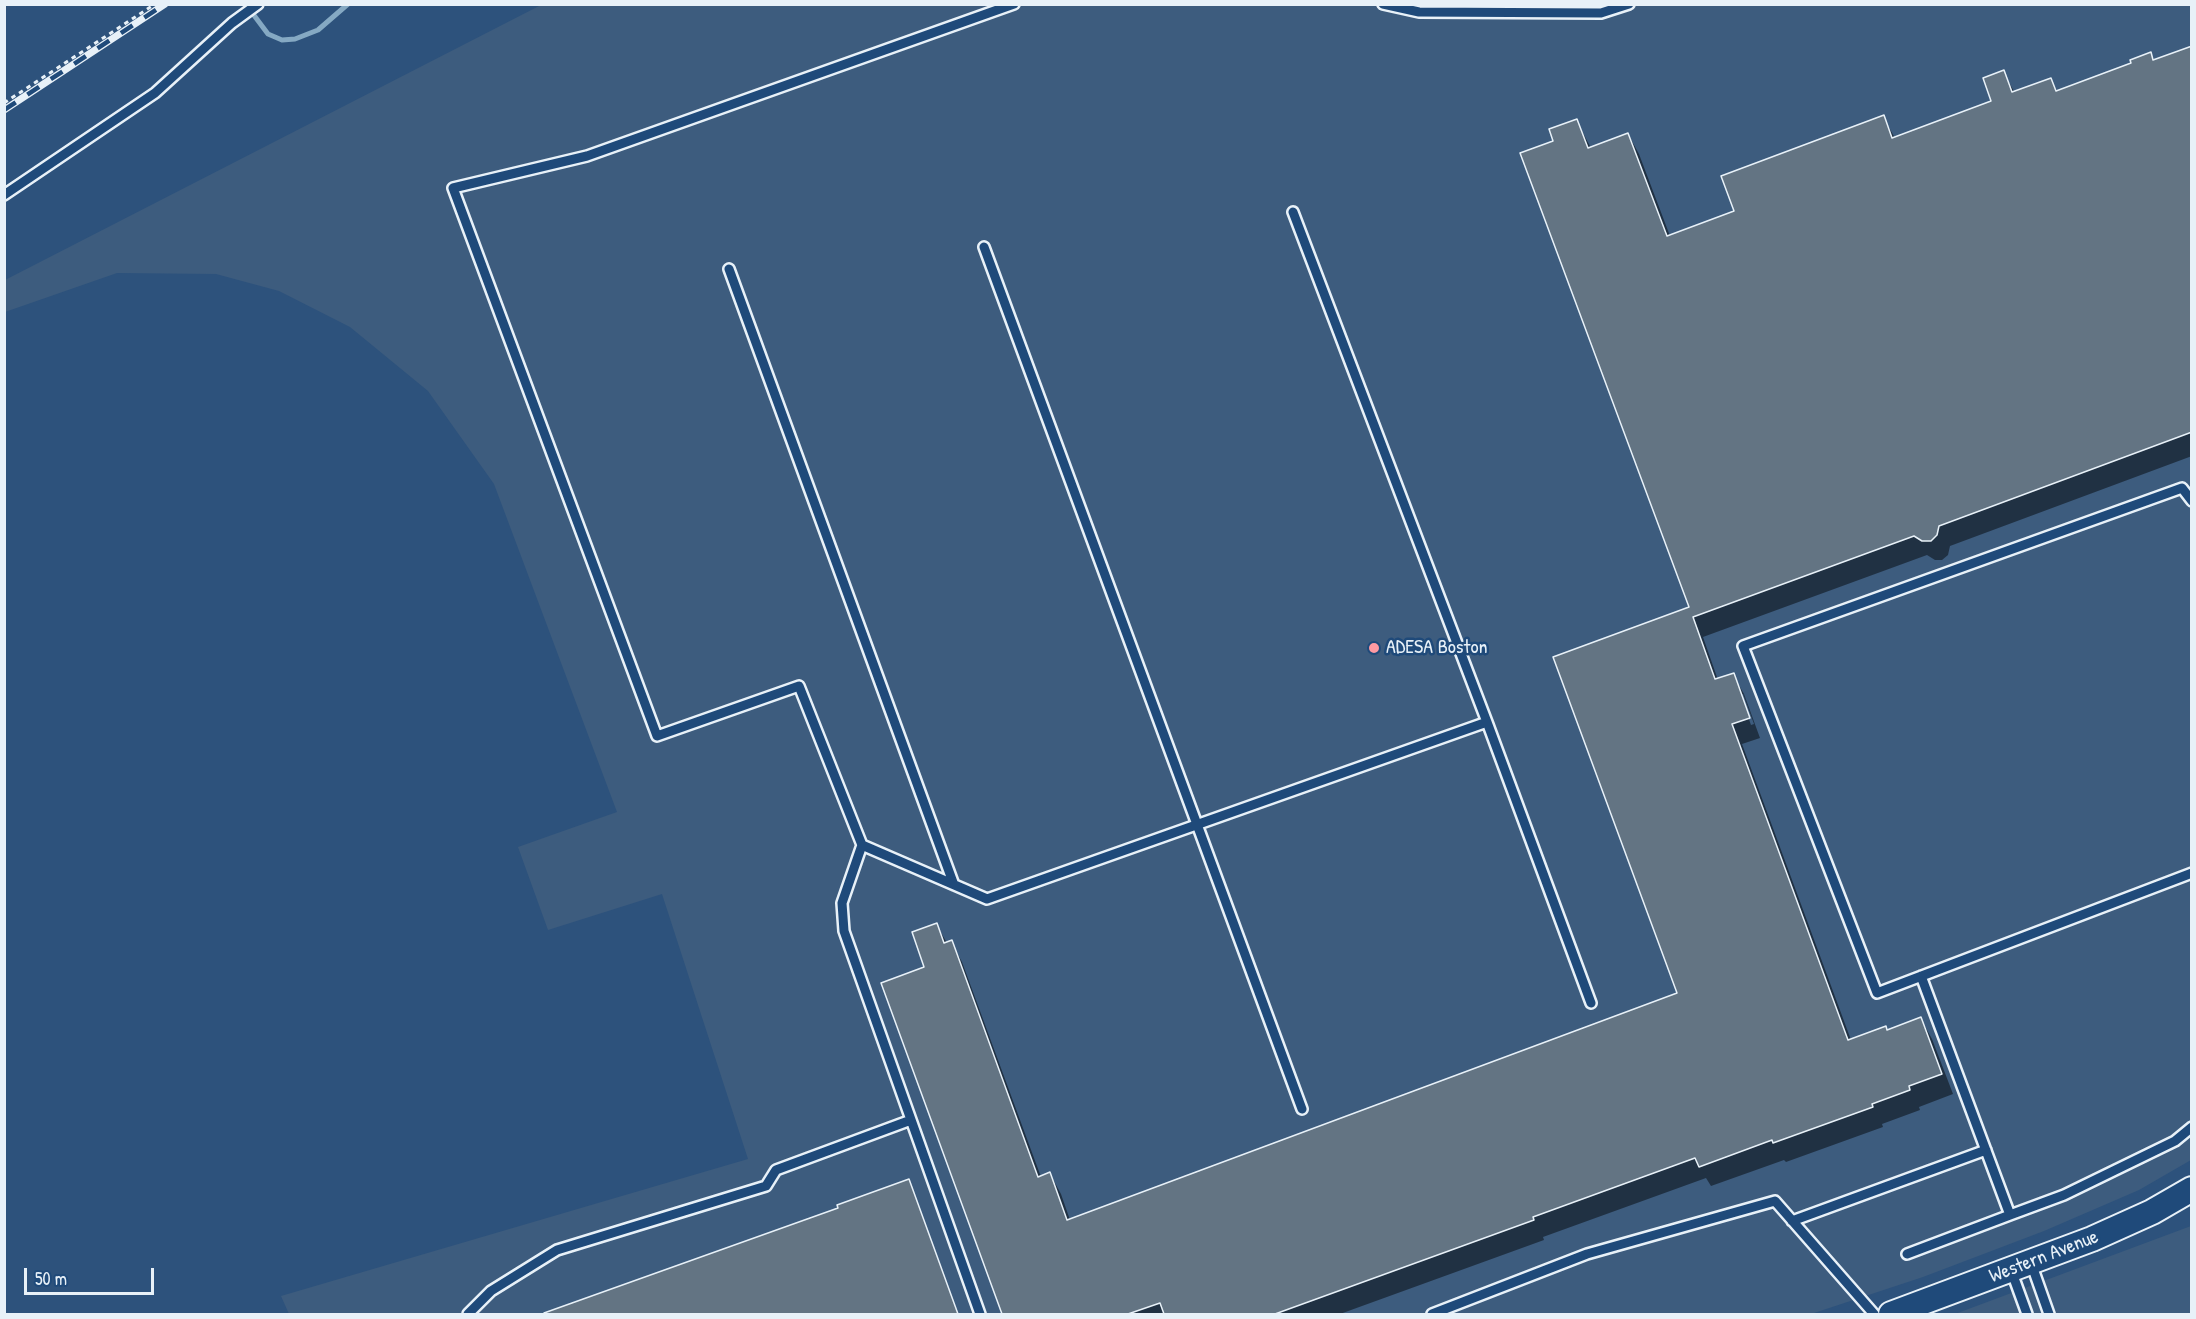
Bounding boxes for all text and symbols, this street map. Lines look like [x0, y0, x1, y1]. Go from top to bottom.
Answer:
place label: ADESA Boston [1386, 636, 1488, 660]
marker: ADESA Boston [1367, 641, 1381, 655]
street label: Western Avenue [1986, 1225, 2102, 1289]
scale bar [27, 1256, 158, 1294]
text: 50 m [35, 1266, 67, 1291]

